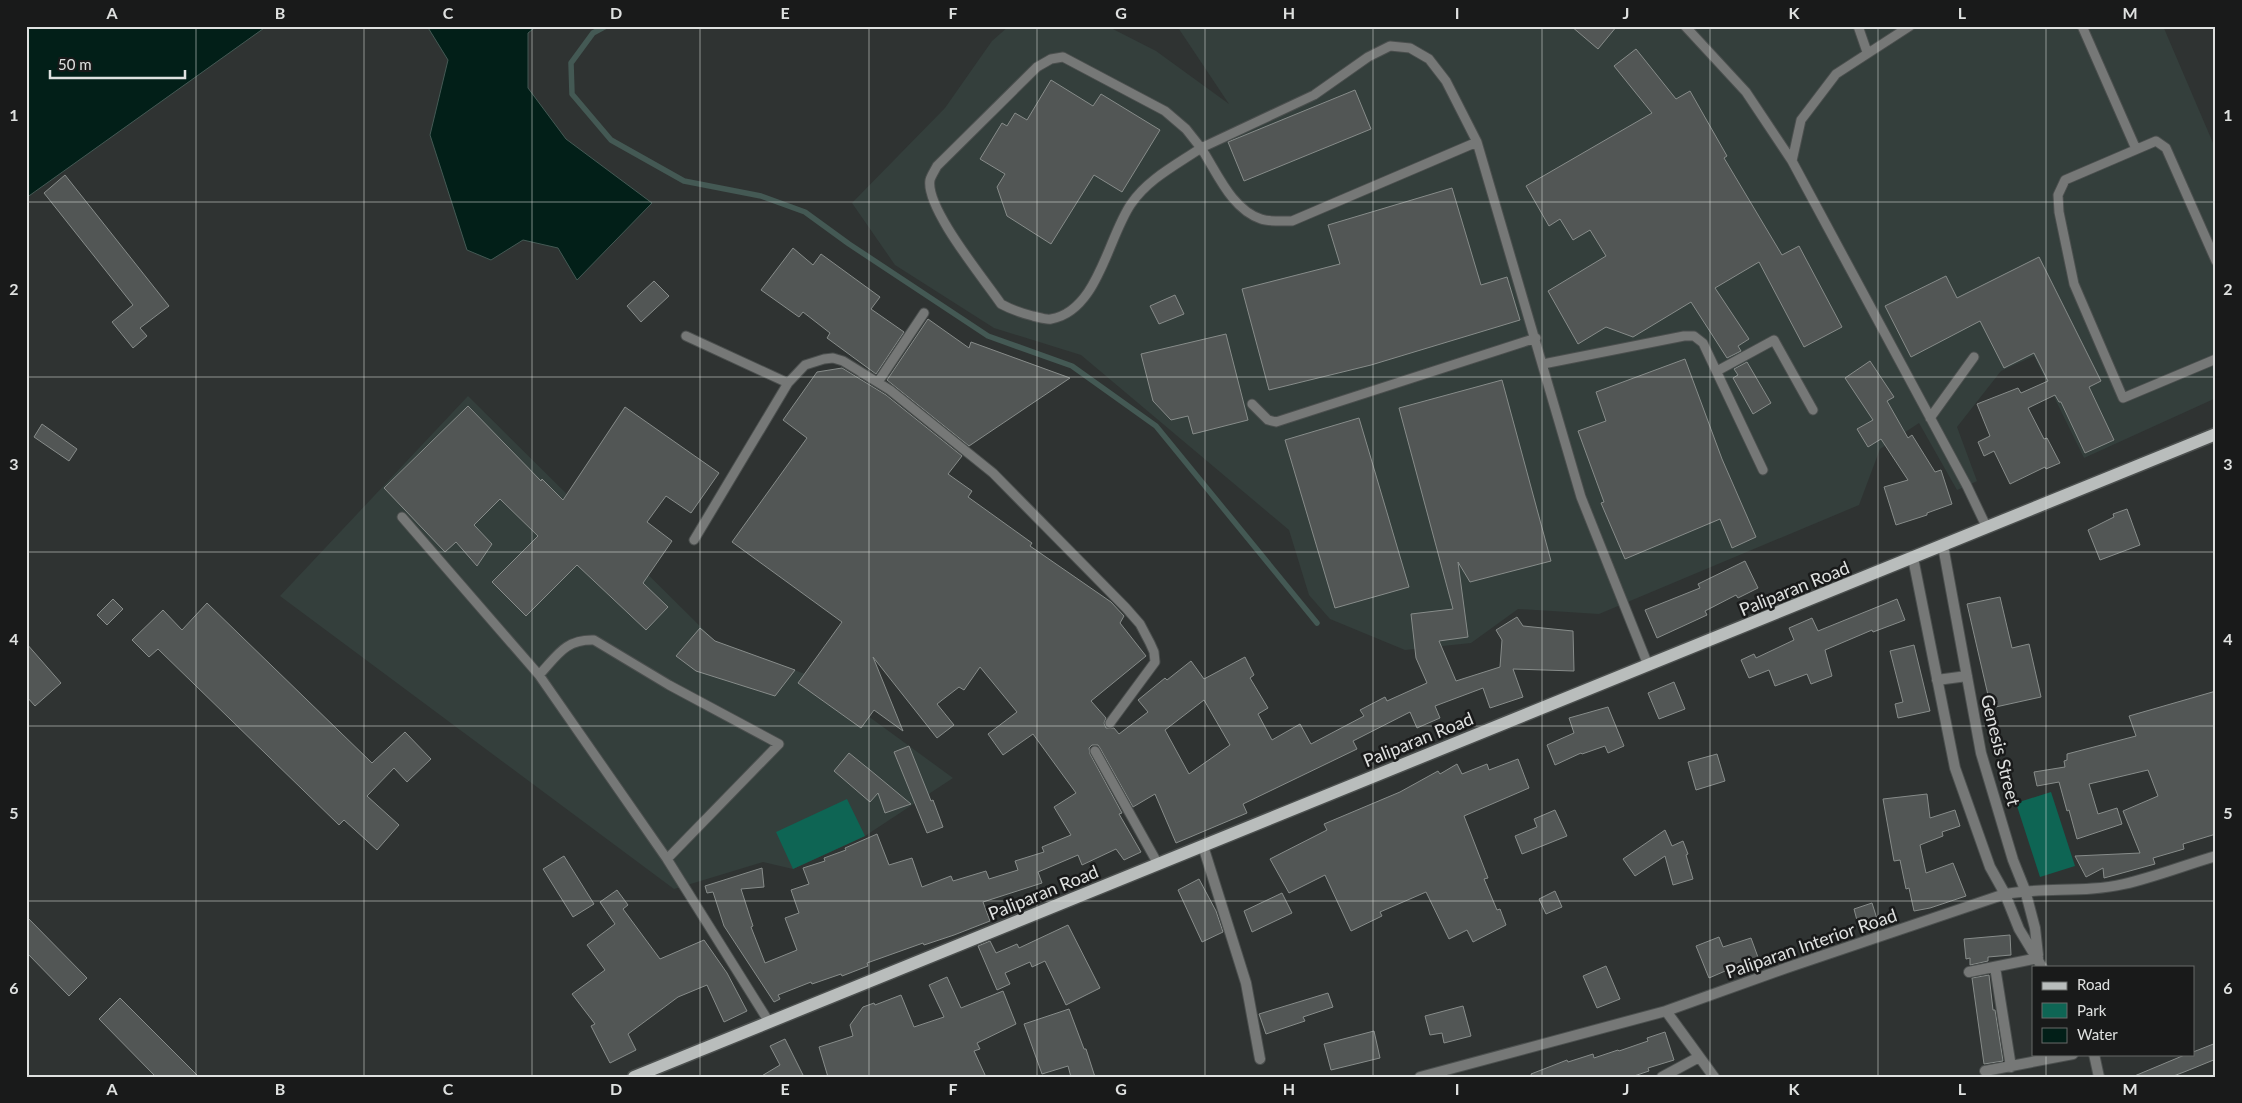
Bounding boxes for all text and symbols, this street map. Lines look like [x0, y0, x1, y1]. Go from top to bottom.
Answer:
text: A [105, 3, 118, 22]
text: B [275, 3, 285, 22]
text: C [443, 3, 454, 22]
text: D [610, 3, 622, 22]
text: E [780, 3, 790, 22]
text: F [948, 3, 958, 22]
text: G [1115, 3, 1127, 22]
text: H [1283, 3, 1295, 22]
text: I [1455, 3, 1459, 22]
text: J [1623, 3, 1629, 22]
text: K [1789, 3, 1801, 22]
text: L [1958, 3, 1967, 22]
text: M [2122, 3, 2138, 22]
scale bar [50, 48, 185, 80]
text: 50 m [58, 55, 92, 73]
text: 1 [9, 105, 19, 124]
text: 1 [2223, 105, 2233, 124]
text: 2 [9, 279, 19, 298]
text: 2 [2223, 279, 2233, 298]
text: 3 [9, 454, 19, 473]
text: 3 [2223, 454, 2233, 473]
street label: Paliparan Road [1736, 556, 1852, 620]
text: 4 [9, 629, 19, 648]
text: 4 [2223, 629, 2233, 648]
street label: Genesis Street [1977, 692, 2026, 808]
street label: Paliparan Road [1360, 707, 1476, 771]
text: 5 [9, 803, 19, 822]
text: 5 [2223, 803, 2233, 822]
street label: Paliparan Road [985, 860, 1101, 924]
street label: Paliparan Interior Road [1723, 903, 1899, 983]
legend [2032, 966, 2194, 1056]
text: Road [2077, 975, 2110, 993]
text: 6 [9, 978, 19, 997]
text: 6 [2223, 978, 2233, 997]
text: Park [2077, 1001, 2107, 1019]
text: Water [2077, 1025, 2118, 1043]
text: A [105, 1079, 118, 1098]
text: B [275, 1079, 285, 1098]
text: C [443, 1079, 454, 1098]
text: D [610, 1079, 622, 1098]
text: E [780, 1079, 790, 1098]
text: F [948, 1079, 958, 1098]
text: G [1115, 1079, 1127, 1098]
text: H [1283, 1079, 1295, 1098]
text: I [1455, 1079, 1459, 1098]
text: J [1623, 1079, 1629, 1098]
text: K [1789, 1079, 1801, 1098]
text: L [1958, 1079, 1967, 1098]
text: M [2122, 1079, 2138, 1098]

